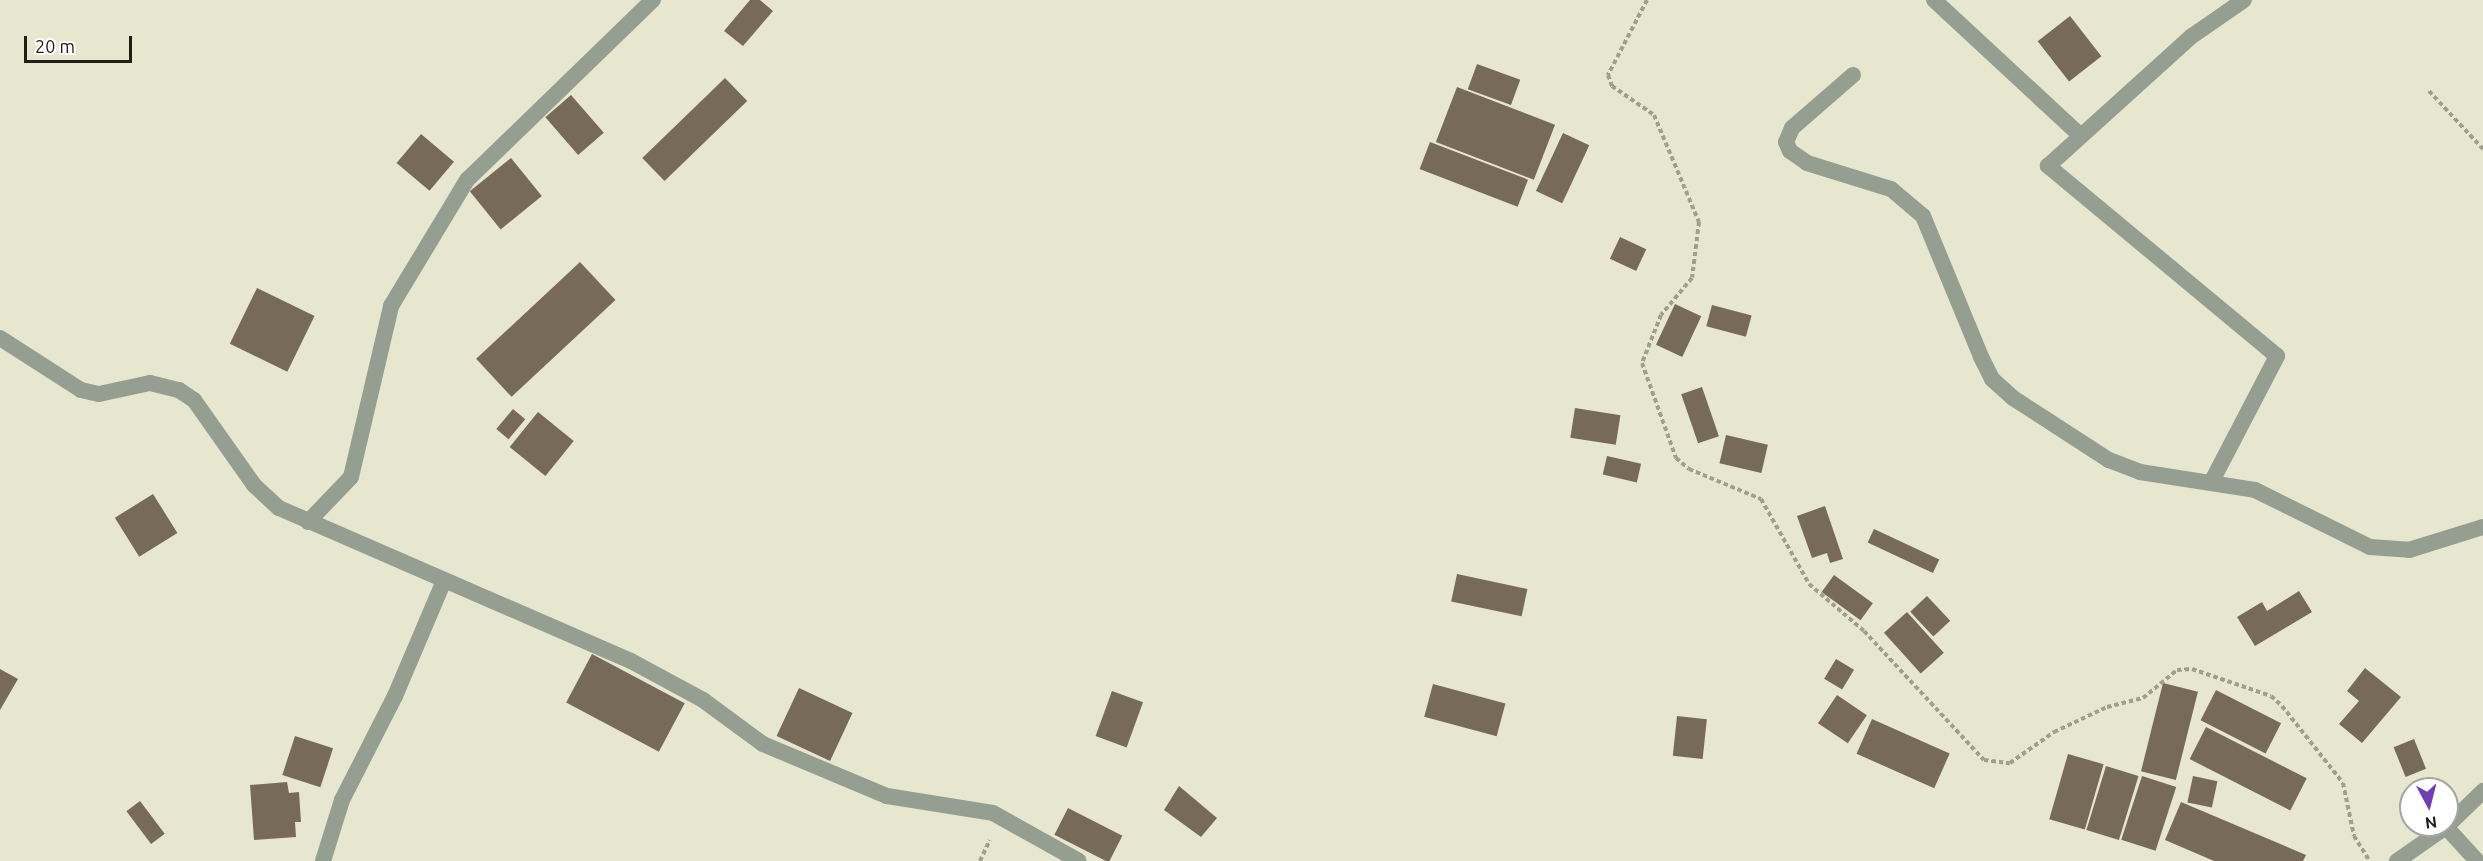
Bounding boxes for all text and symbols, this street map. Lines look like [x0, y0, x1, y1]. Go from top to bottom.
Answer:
scale bar [27, 24, 135, 62]
text: 20 m [35, 36, 75, 56]
north arrow [2399, 777, 2459, 837]
text: N [2424, 813, 2438, 833]

